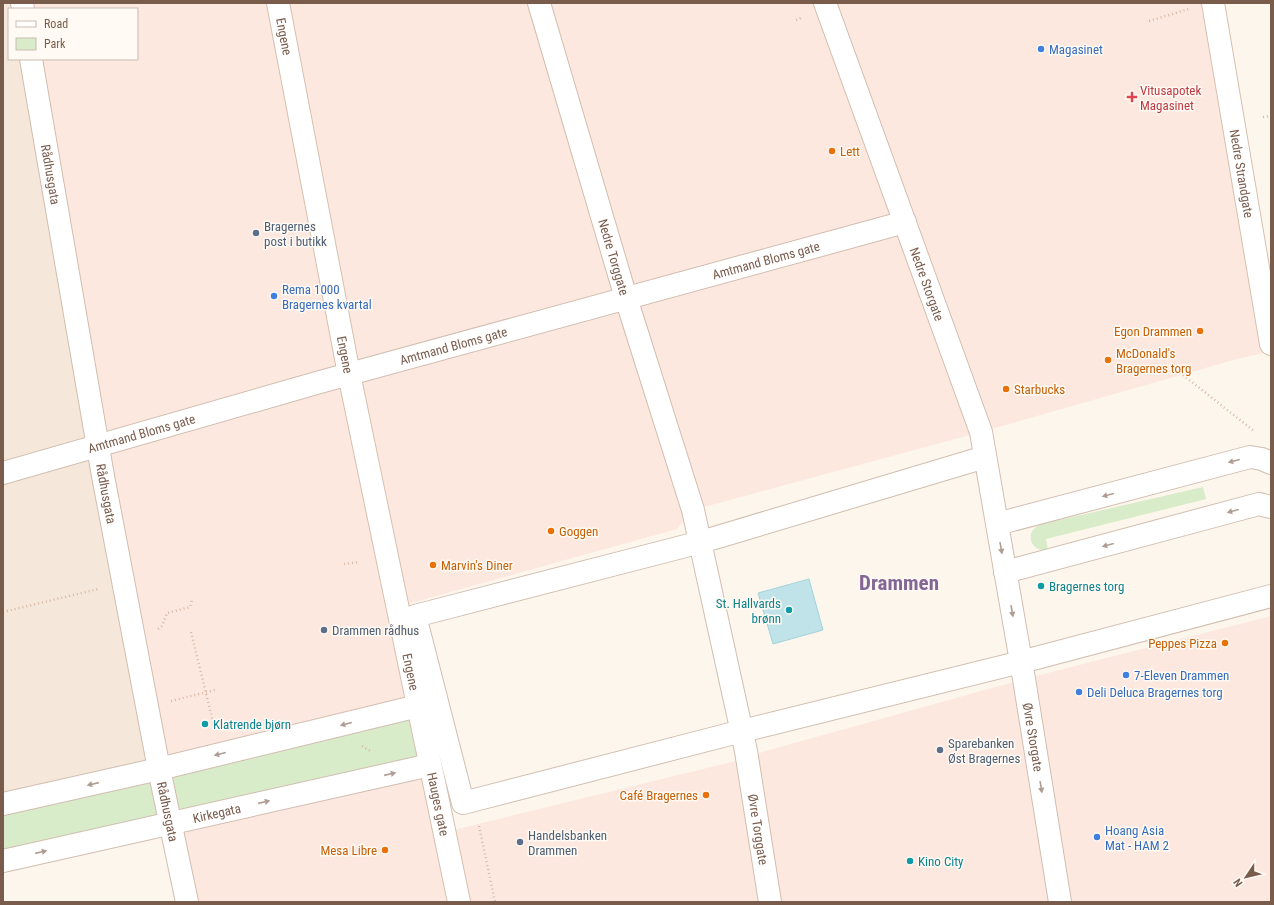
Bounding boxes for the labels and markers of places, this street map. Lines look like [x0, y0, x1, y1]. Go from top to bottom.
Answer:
place label: Magasinet [1049, 42, 1103, 57]
marker: Magasinet [1036, 44, 1046, 54]
place label: Vitusapotek Magasinet [1140, 83, 1201, 113]
marker: Vitusapotek Magasinet [1127, 92, 1137, 102]
place label: Lett [840, 144, 860, 159]
marker: Lett [827, 146, 837, 156]
place label: Bragernes post i butikk [264, 219, 327, 249]
marker: Bragernes post i butikk [251, 228, 261, 238]
place label: Rema 1000 Bragernes kvartal [282, 282, 372, 312]
marker: Rema 1000 Bragernes kvartal [269, 291, 279, 301]
place label: Egon Drammen [1114, 324, 1192, 339]
marker: Egon Drammen [1195, 326, 1205, 336]
place label: McDonald's Bragernes torg [1116, 346, 1191, 376]
marker: McDonald's Bragernes torg [1103, 355, 1113, 365]
place label: Starbucks [1014, 382, 1065, 397]
marker: Starbucks [1001, 384, 1011, 394]
place label: Goggen [559, 524, 598, 539]
marker: Goggen [546, 526, 556, 536]
place label: Marvin's Diner [441, 558, 513, 573]
marker: Marvin's Diner [428, 560, 438, 570]
place label: Bragernes torg [1049, 579, 1124, 594]
marker: Bragernes torg [1036, 581, 1046, 591]
place label: St. Hallvards brønn [716, 596, 781, 626]
marker: St. Hallvards brønn [784, 605, 794, 615]
place label: Drammen rådhus [332, 623, 419, 638]
marker: Drammen rådhus [319, 625, 329, 635]
place label: Peppes Pizza [1148, 636, 1217, 651]
marker: Peppes Pizza [1220, 638, 1230, 648]
place label: 7-Eleven Drammen [1134, 668, 1229, 683]
marker: 7-Eleven Drammen [1121, 670, 1131, 680]
place label: Deli Deluca Bragernes torg [1087, 685, 1223, 700]
marker: Deli Deluca Bragernes torg [1074, 687, 1084, 697]
place label: Klatrende bjørn [213, 717, 291, 732]
marker: Klatrende bjørn [200, 719, 210, 729]
place label: Sparebanken Øst Bragernes [948, 736, 1020, 766]
marker: Sparebanken Øst Bragernes [935, 745, 945, 755]
place label: Café Bragernes [620, 788, 698, 803]
marker: Café Bragernes [701, 790, 711, 800]
place label: Hoang Asia Mat - HAM 2 [1105, 823, 1169, 853]
place label: Handelsbanken Drammen [528, 828, 607, 858]
marker: Hoang Asia Mat - HAM 2 [1092, 832, 1102, 842]
marker: Handelsbanken Drammen [515, 837, 525, 847]
place label: Mesa Libre [320, 843, 377, 858]
marker: Mesa Libre [380, 845, 390, 855]
place label: Kino City [918, 854, 964, 869]
marker: Kino City [905, 856, 915, 866]

